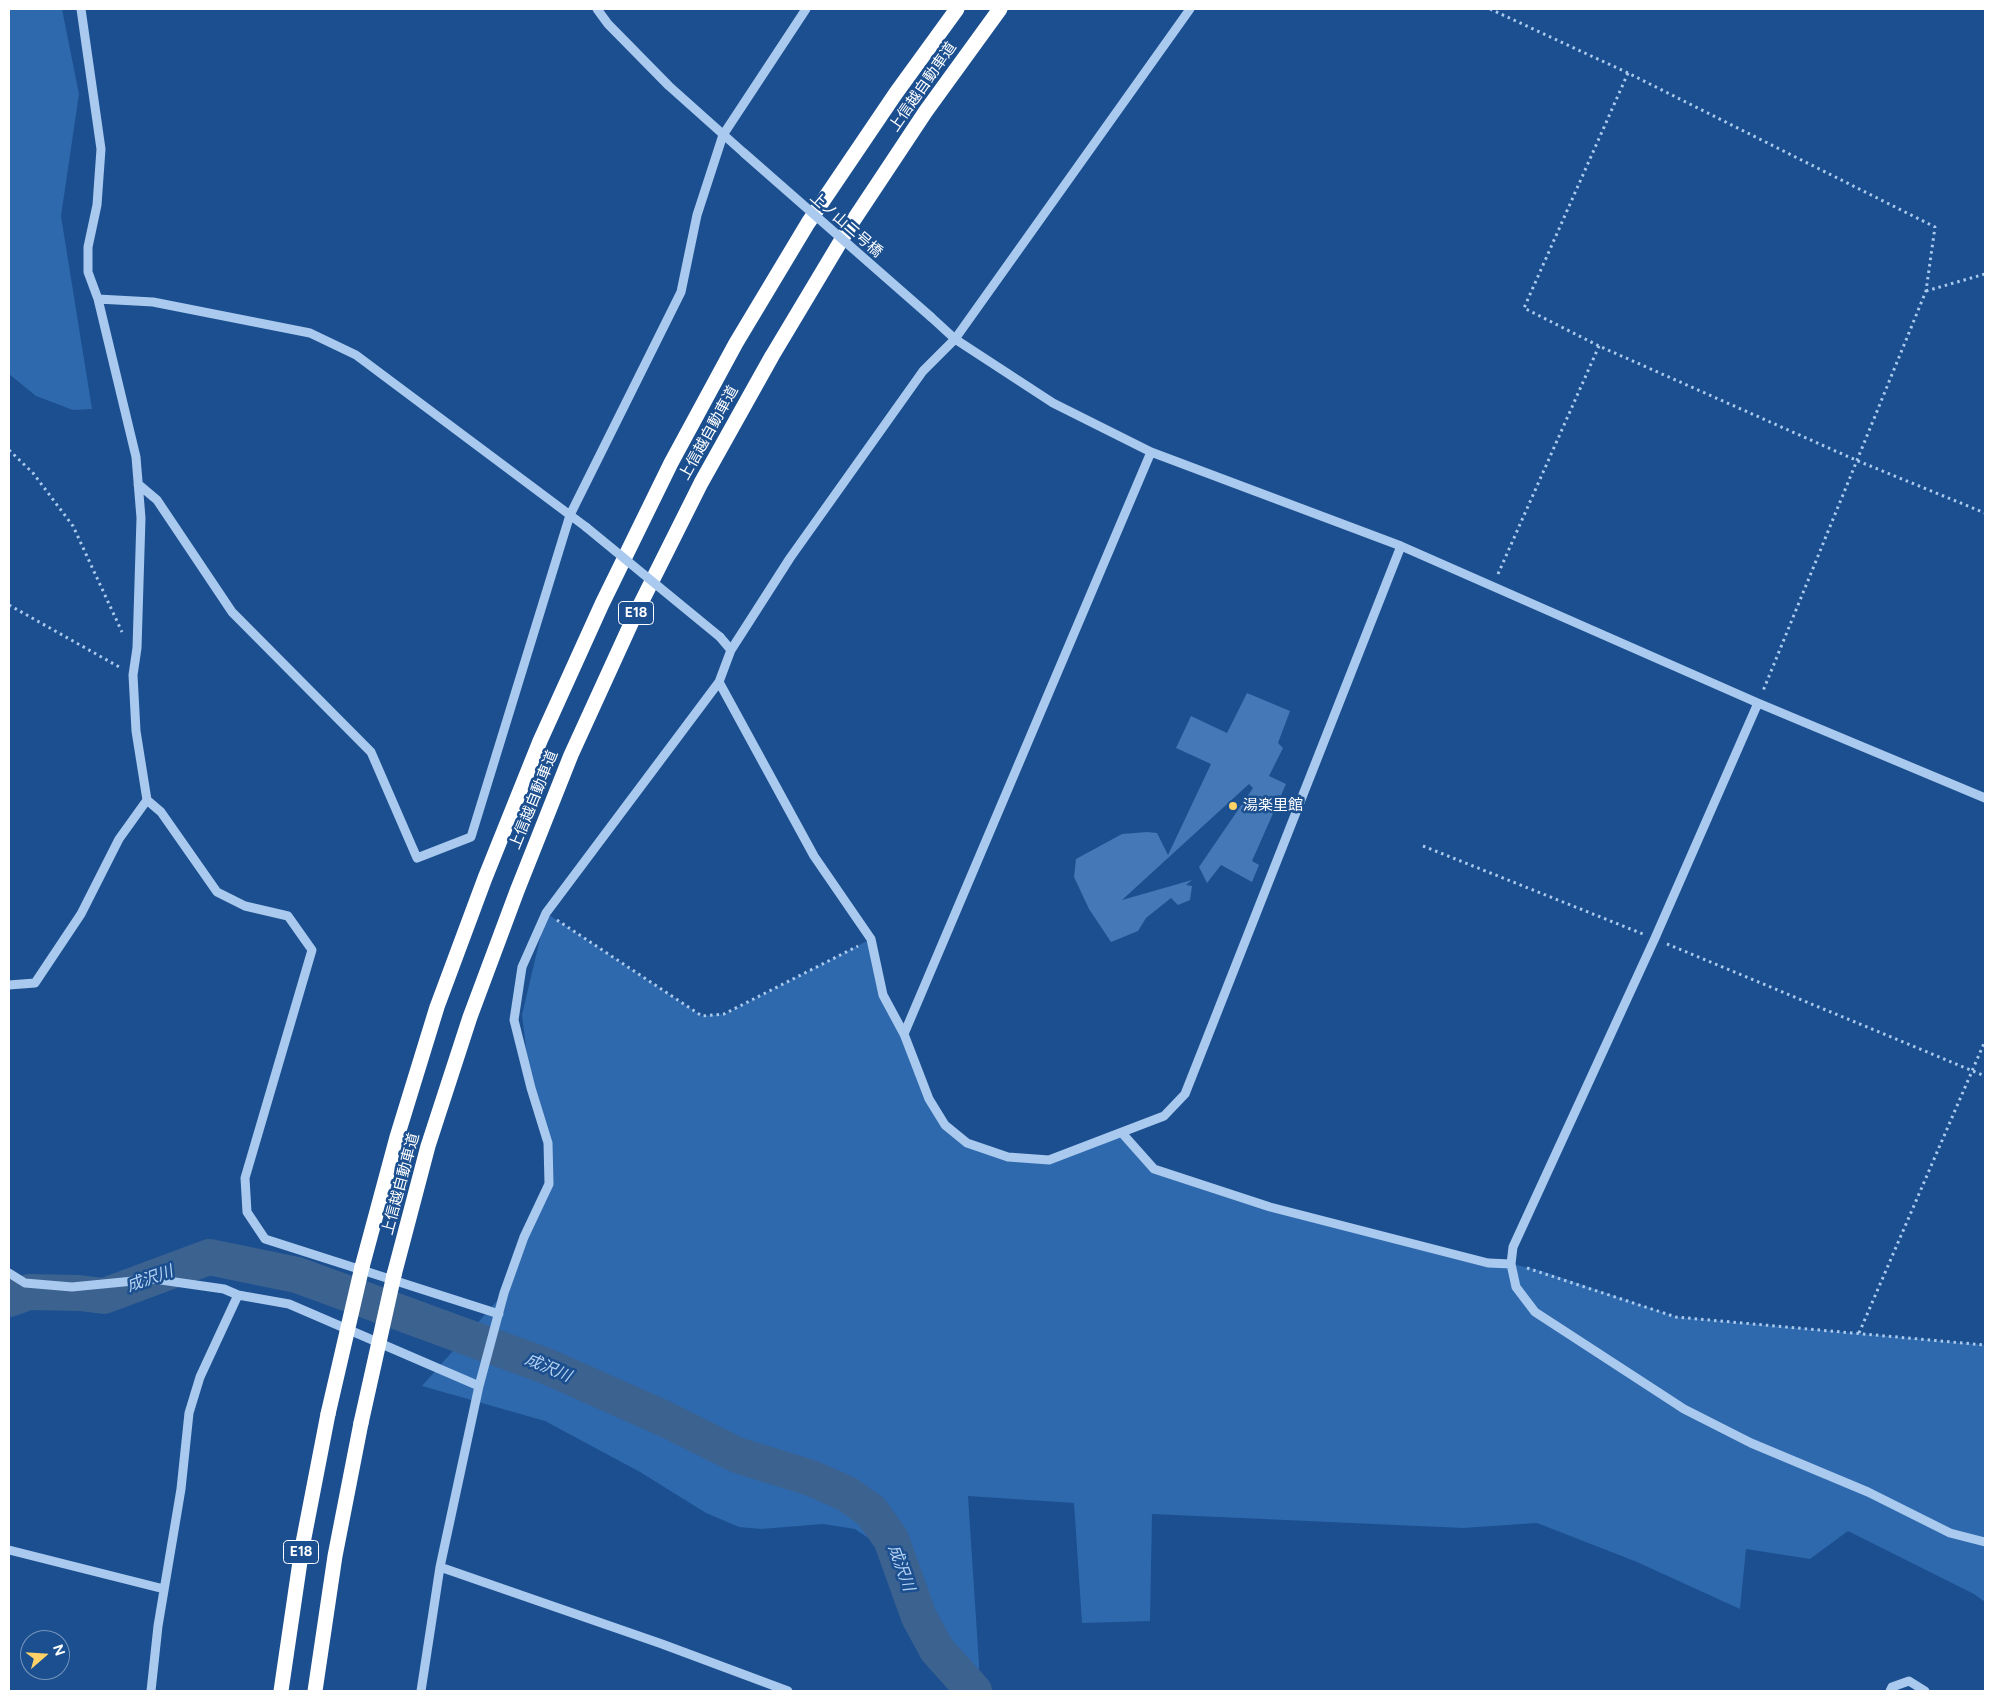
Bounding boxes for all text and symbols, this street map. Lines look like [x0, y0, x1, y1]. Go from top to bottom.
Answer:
street label: 上信越自動車道 [886, 39, 960, 135]
street label: 上ノ山二号橋 [806, 189, 886, 261]
street label: 上信越自動車道 [676, 383, 742, 483]
road number: E18 [618, 602, 654, 624]
street label: 上信越自動車道 [506, 748, 562, 852]
place label: 湯楽里館 [1243, 797, 1303, 815]
marker: 湯楽里館 [1227, 800, 1239, 812]
street label: 上信越自動車道 [379, 1131, 423, 1237]
water label: 成沢川 [124, 1262, 176, 1296]
water label: 成沢川 [522, 1350, 574, 1386]
road number: E18 [284, 1540, 318, 1564]
water label: 成沢川 [884, 1542, 918, 1594]
north arrow [20, 1630, 70, 1680]
text: N [49, 1642, 69, 1658]

